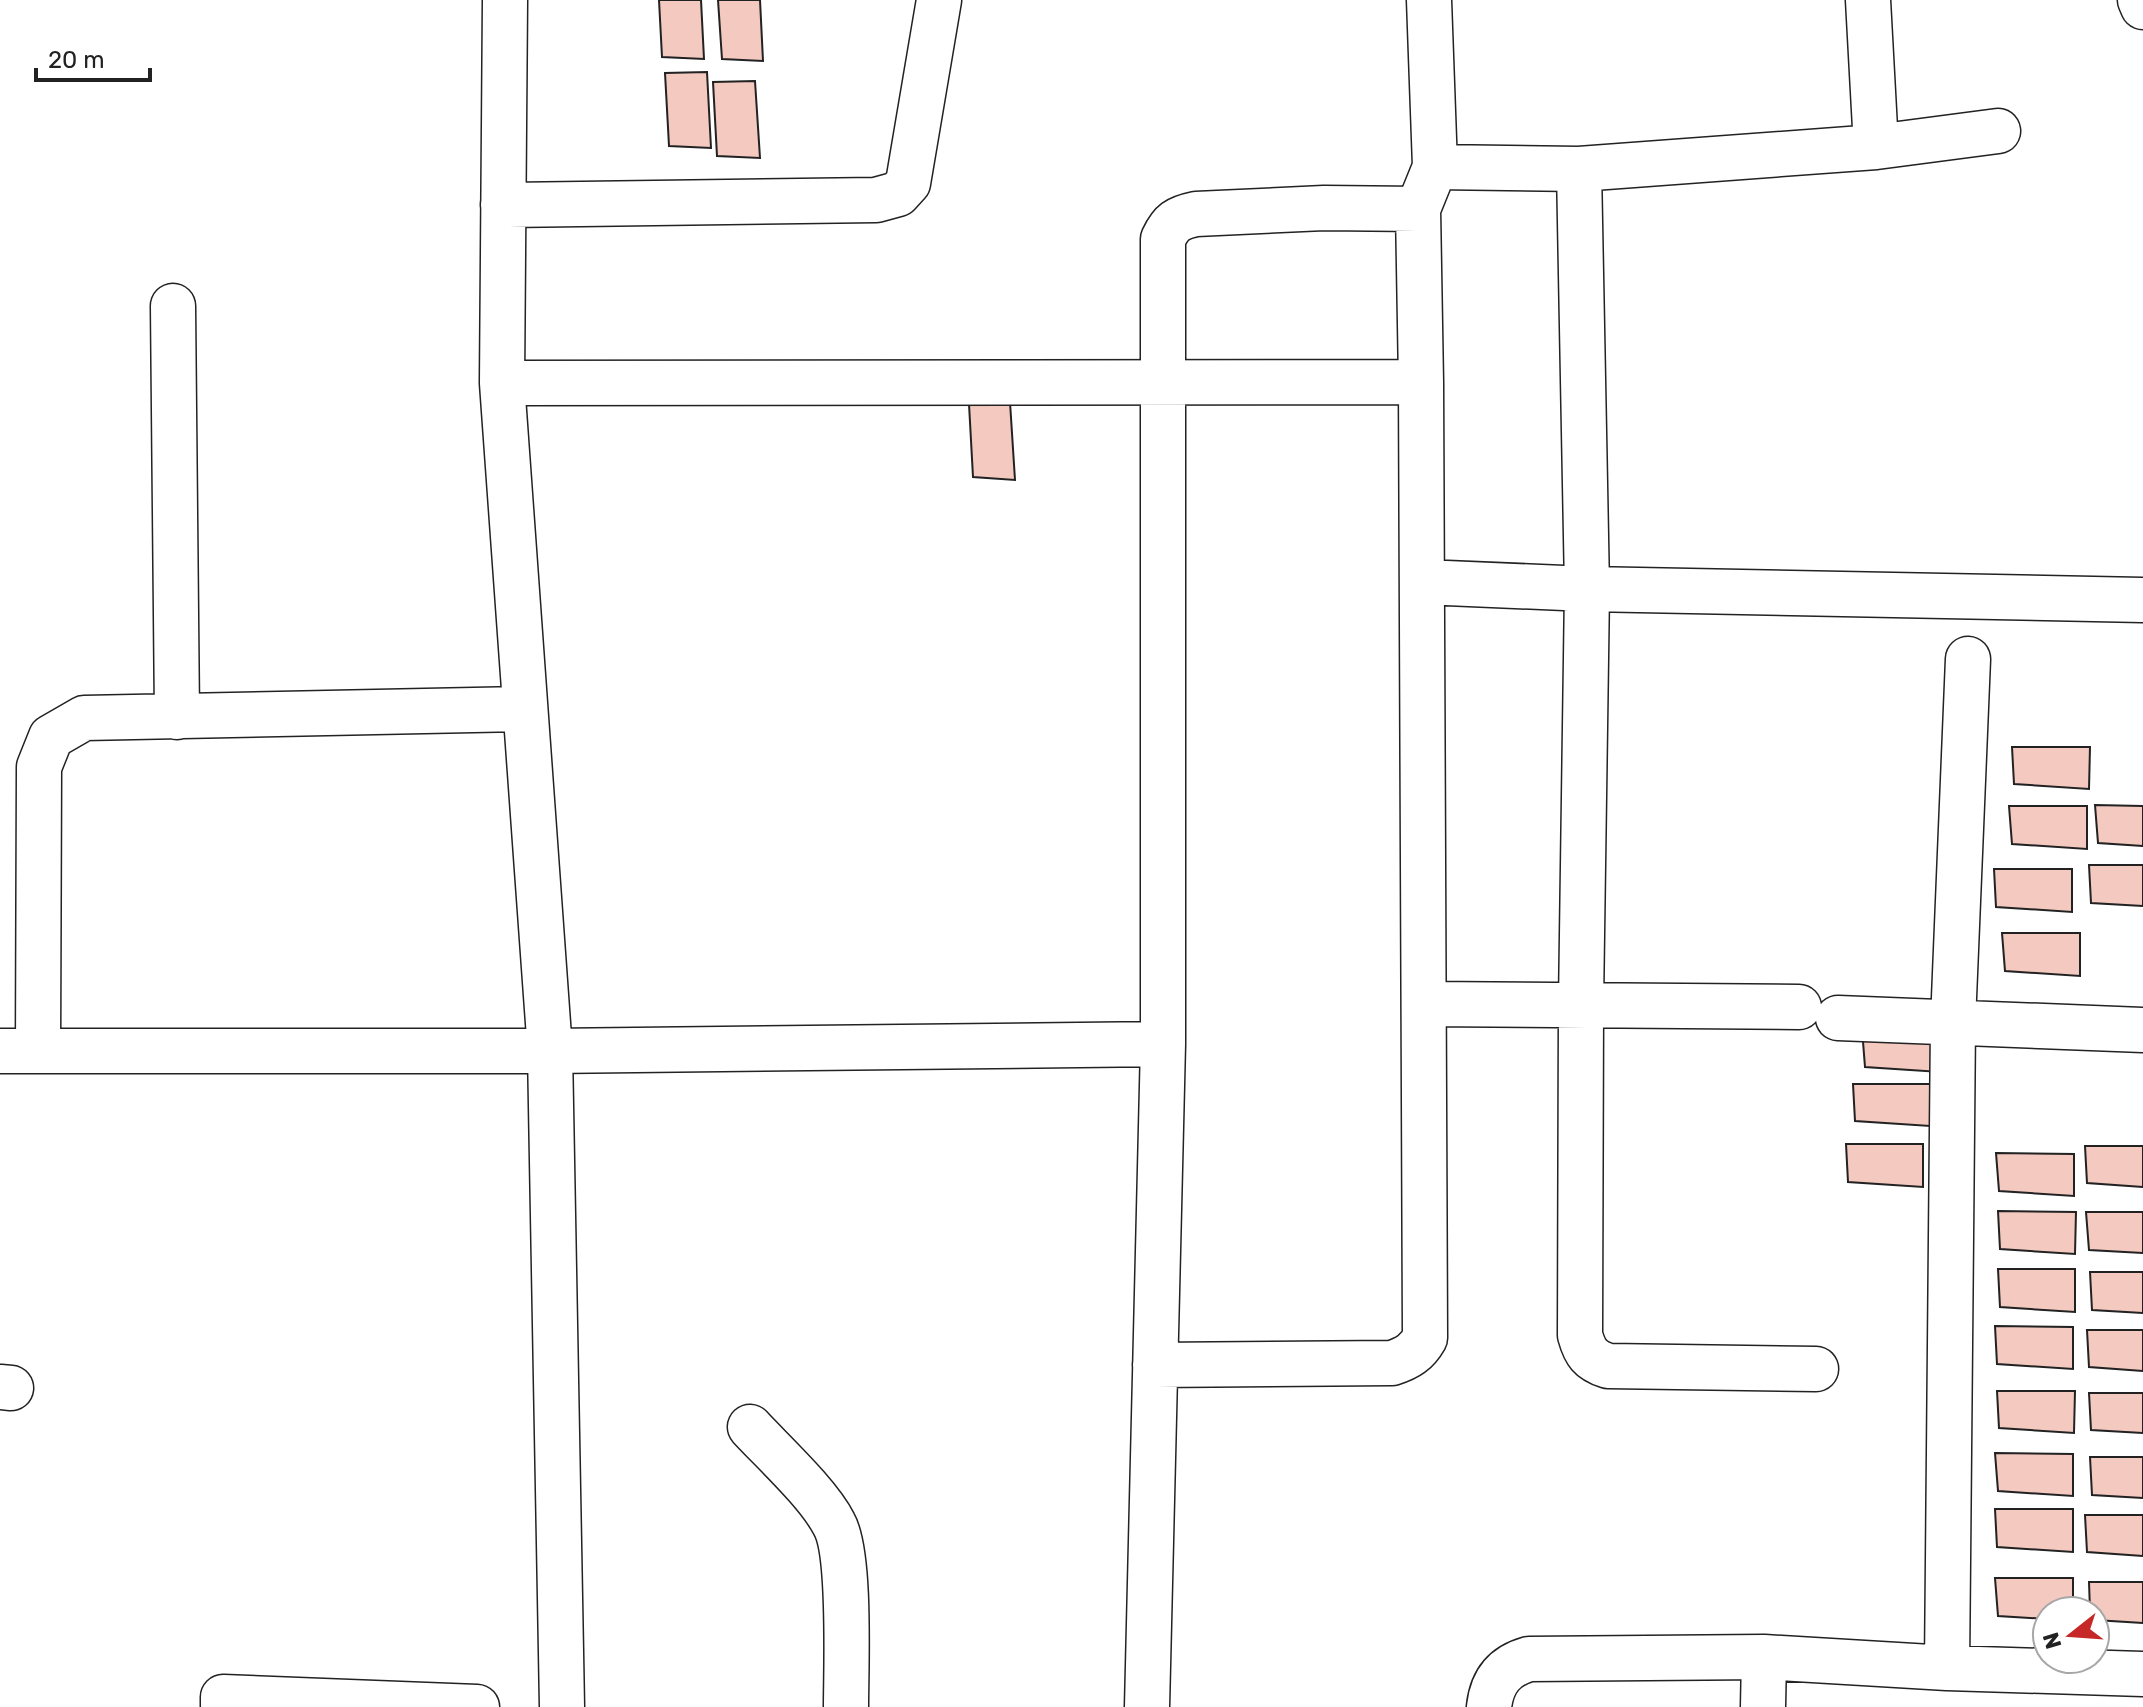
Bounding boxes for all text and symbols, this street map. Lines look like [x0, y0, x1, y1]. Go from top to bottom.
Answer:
scale bar [36, 32, 150, 82]
text: 20 m [48, 46, 105, 74]
north arrow [2031, 1595, 2111, 1675]
text: N [2037, 1629, 2068, 1652]

